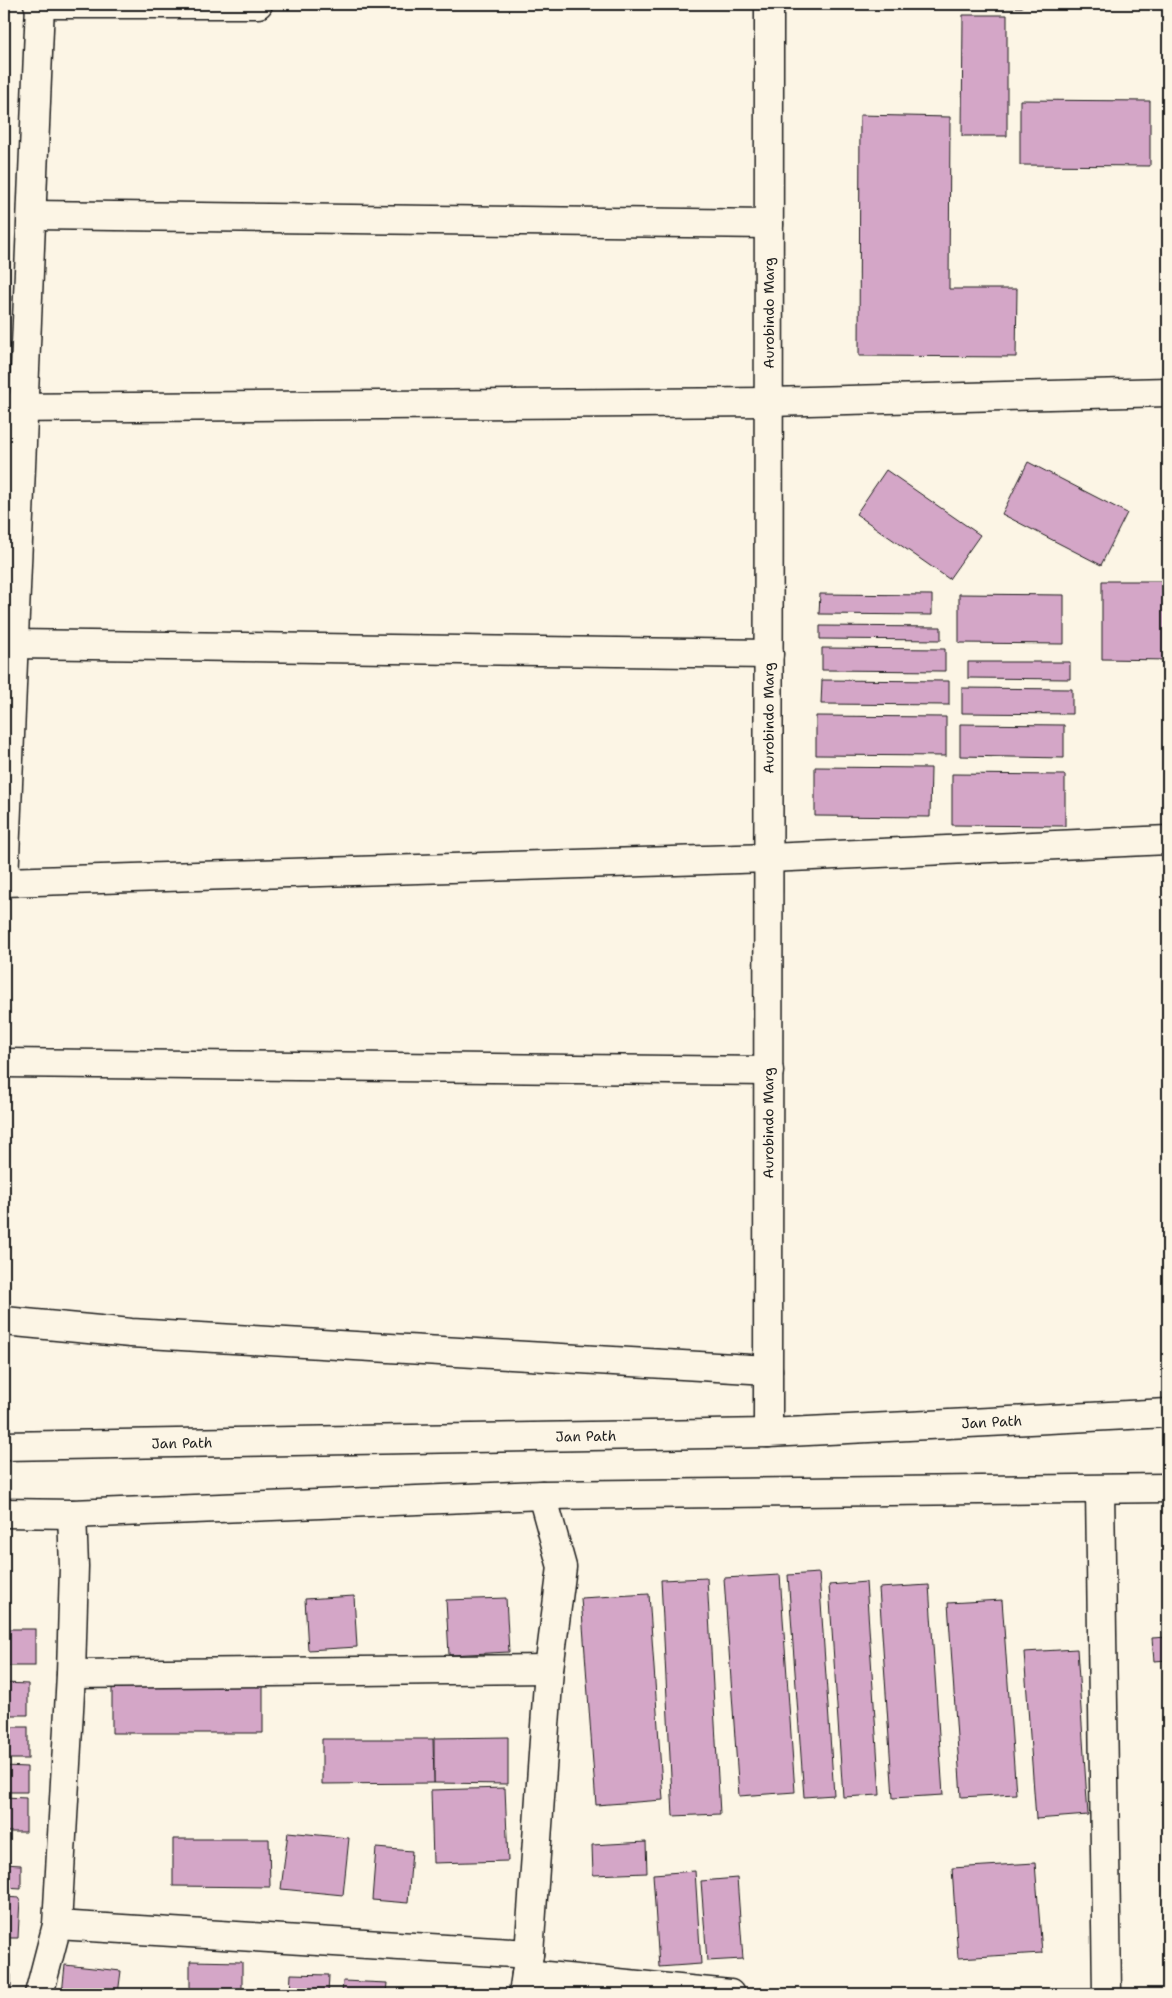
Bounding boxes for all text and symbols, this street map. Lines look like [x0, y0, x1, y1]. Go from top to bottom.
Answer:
street label: Aurobindo Marg [760, 257, 778, 369]
street label: Aurobindo Marg [759, 662, 778, 774]
street label: Aurobindo Marg [759, 1067, 777, 1179]
street label: Jan Path [961, 1411, 1023, 1432]
street label: Jan Path [555, 1427, 617, 1446]
street label: Jan Path [151, 1433, 213, 1452]

